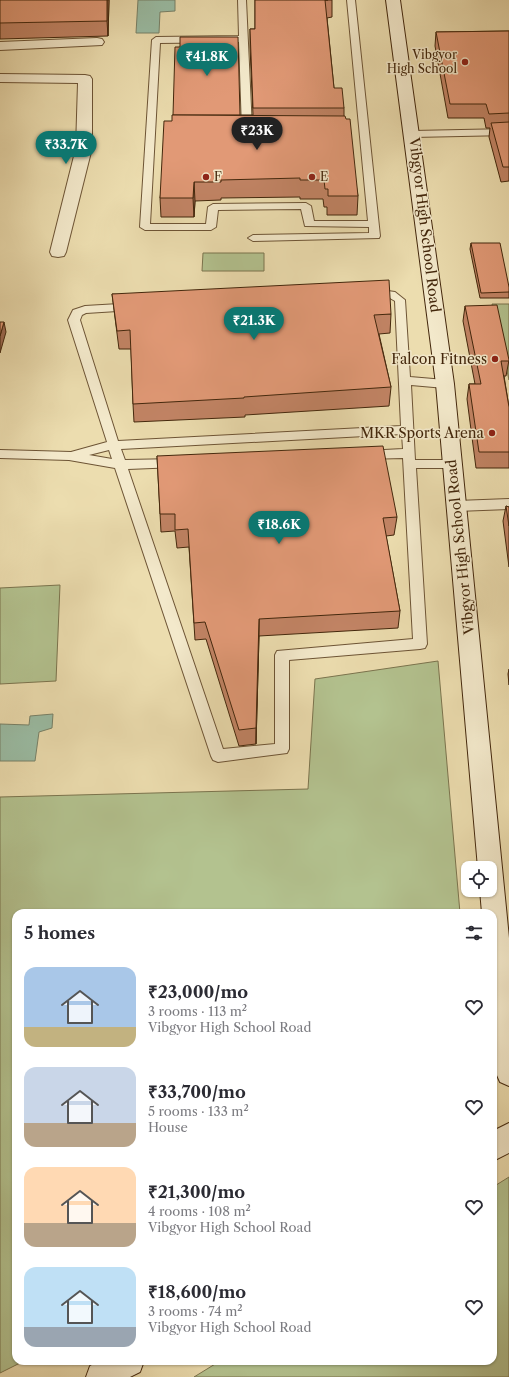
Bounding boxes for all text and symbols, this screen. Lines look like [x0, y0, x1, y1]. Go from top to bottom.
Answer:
pin: ₹41.8K [174, 43, 240, 77]
place label: Vibgyor High School [387, 47, 457, 76]
text: ₹41.8K [186, 48, 228, 64]
marker: Vibgyor High School [460, 57, 470, 67]
pin: ₹23K [233, 117, 281, 151]
text: ₹23K [241, 122, 273, 138]
pin: ₹33.7K [33, 131, 99, 165]
text: ₹33.7K [45, 136, 87, 152]
street label: Vibgyor High School Road [405, 136, 445, 314]
place label: F [214, 169, 222, 184]
place label: E [320, 169, 328, 184]
marker: F [201, 172, 211, 182]
marker: E [307, 172, 317, 182]
pin: ₹21.3K [221, 307, 287, 341]
text: ₹21.3K [233, 312, 275, 328]
place label: Falcon Fitness [391, 350, 487, 368]
marker: Falcon Fitness [490, 354, 500, 364]
place label: MKR Sports Arena [360, 424, 485, 442]
marker: MKR Sports Arena [487, 428, 497, 438]
street label: Vibgyor High School Road [442, 458, 478, 636]
pin: ₹18.6K [246, 511, 312, 545]
text: ₹18.6K [257, 516, 301, 532]
map controls [461, 861, 497, 897]
button: locate [461, 861, 497, 897]
icon: filters [463, 922, 485, 944]
text: 5 homes [24, 923, 95, 943]
text: ₹23,000/mo [148, 982, 248, 1002]
icon: home [56, 983, 104, 1031]
icon: heart [463, 996, 485, 1018]
text: 3 rooms · 113 m² [148, 1003, 247, 1019]
text: Vibgyor High School Road [148, 1019, 311, 1035]
text: ₹33,700/mo [148, 1082, 246, 1102]
icon: home [56, 1083, 104, 1131]
icon: heart [463, 1096, 485, 1118]
text: 5 rooms · 133 m² [148, 1103, 249, 1119]
text: House [148, 1119, 188, 1135]
text: ₹21,300/mo [148, 1182, 245, 1202]
icon: home [56, 1183, 104, 1231]
icon: heart [463, 1196, 485, 1218]
text: 4 rooms · 108 m² [148, 1203, 251, 1219]
text: Vibgyor High School Road [148, 1219, 311, 1235]
text: ₹18,600/mo [148, 1282, 246, 1302]
icon: home [56, 1283, 104, 1331]
icon: heart [463, 1296, 485, 1318]
text: 3 rooms · 74 m² [148, 1303, 243, 1319]
text: Vibgyor High School Road [148, 1319, 311, 1335]

